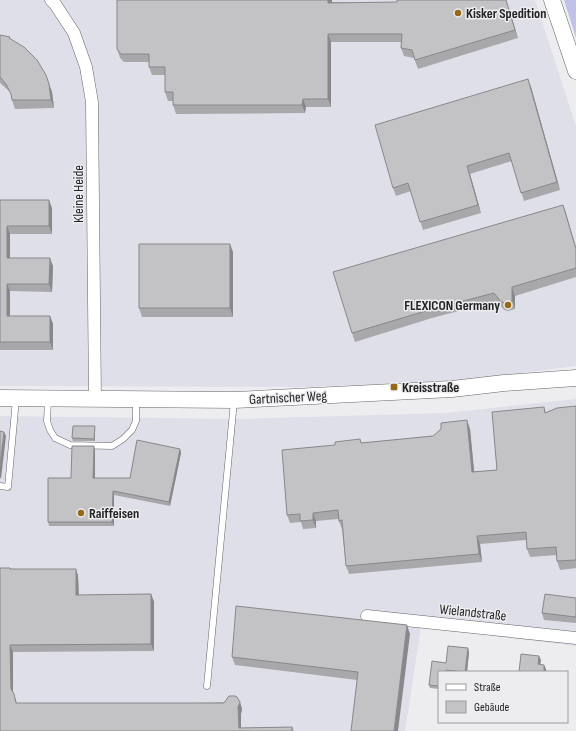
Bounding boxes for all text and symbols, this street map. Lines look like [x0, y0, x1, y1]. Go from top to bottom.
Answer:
place label: Kisker Spedition [466, 5, 546, 22]
marker: Kisker Spedition [453, 8, 463, 18]
street label: Kleine Heide [70, 165, 87, 223]
place label: FLEXICON Germany [404, 297, 500, 314]
marker: FLEXICON Germany [503, 300, 513, 310]
place label: Kreisstraße [402, 379, 459, 396]
marker: Kreisstraße [389, 382, 399, 392]
street label: Gartnischer Weg [249, 387, 328, 408]
place label: Raiffeisen [89, 505, 139, 522]
marker: Raiffeisen [76, 508, 86, 518]
street label: Wielandstraße [439, 601, 507, 624]
legend [438, 671, 568, 723]
text: Straße [474, 680, 501, 695]
text: Gebäude [474, 700, 509, 715]

